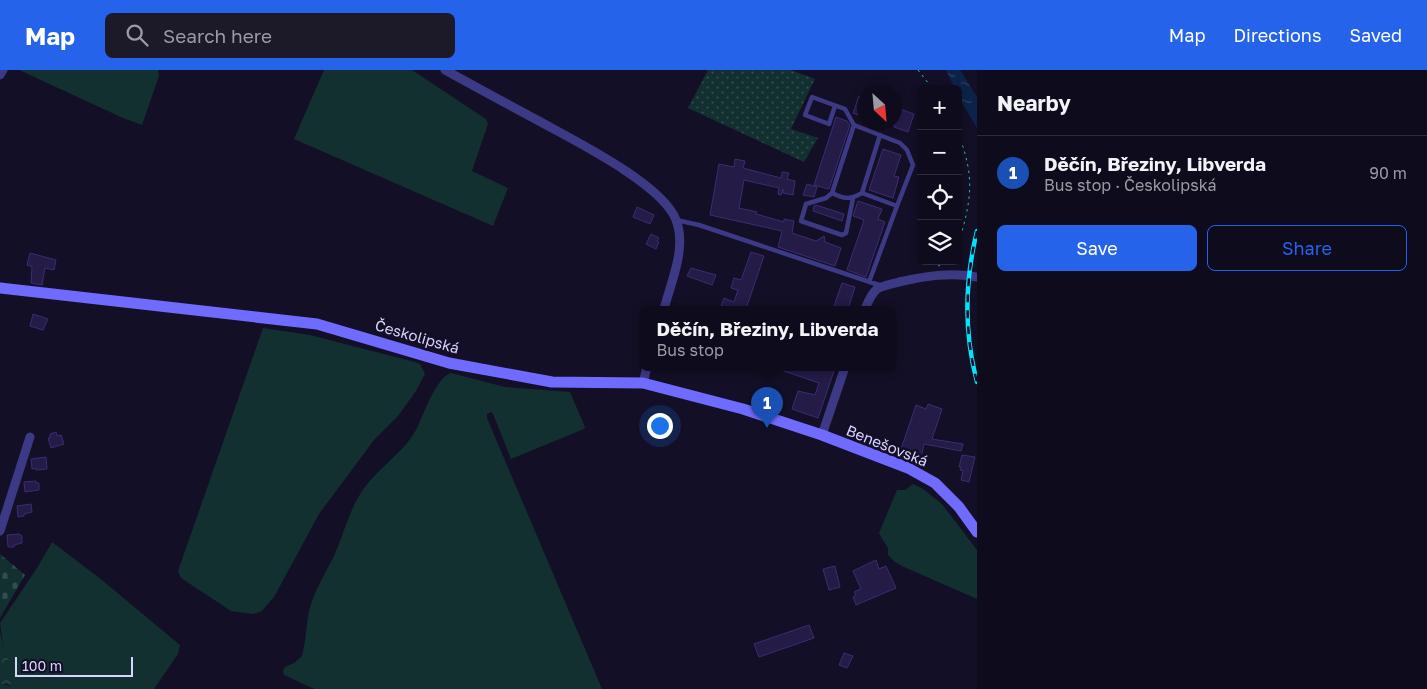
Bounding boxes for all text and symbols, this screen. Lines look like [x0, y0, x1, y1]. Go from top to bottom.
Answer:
search box [105, 13, 455, 58]
text: Map [25, 21, 75, 50]
icon: search [123, 21, 151, 49]
text: Search here [163, 24, 272, 47]
text: Map [1169, 24, 1205, 46]
text: Directions [1233, 24, 1321, 46]
text: Saved [1349, 24, 1402, 46]
north arrow [857, 85, 902, 130]
map controls [917, 85, 962, 265]
button: + [917, 85, 962, 130]
text: Nearby [997, 90, 1071, 116]
button: − [917, 130, 962, 175]
text: Děčín, Březiny, Libverda [1044, 152, 1266, 175]
text: 1 [1009, 163, 1017, 183]
text: 90 m [1369, 163, 1407, 183]
button: locate [917, 175, 962, 220]
text: Bus stop · Českolipská [1044, 175, 1217, 195]
button: layers [917, 220, 962, 265]
button: Save [997, 225, 1197, 271]
button: Share [1207, 225, 1407, 271]
popup [640, 306, 895, 371]
street label: Českolipská [373, 315, 461, 357]
text: Děčín, Březiny, Libverda [657, 317, 878, 340]
text: Bus stop [657, 340, 724, 360]
pin: 1 [751, 387, 783, 428]
your location [647, 413, 673, 439]
street label: Benešovská [844, 421, 931, 470]
scale bar [15, 654, 132, 677]
text: 100 m [22, 657, 62, 674]

